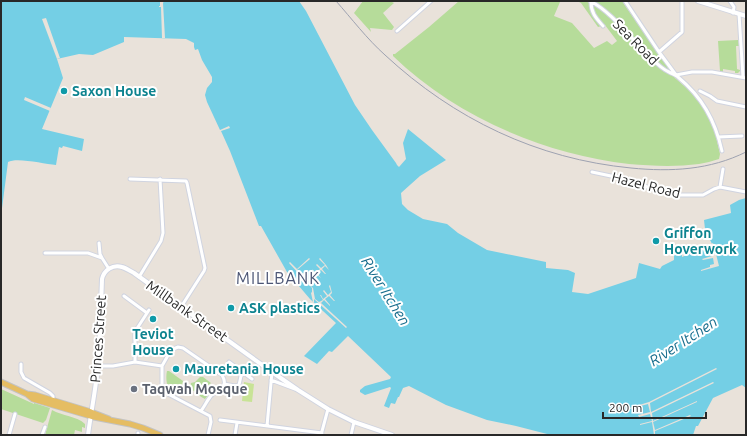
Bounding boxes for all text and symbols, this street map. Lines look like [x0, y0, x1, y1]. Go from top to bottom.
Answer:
street label: Sea Road [610, 16, 662, 68]
place label: Saxon House [72, 83, 156, 99]
marker: Saxon House [59, 86, 69, 96]
street label: Hazel Road [610, 169, 682, 201]
place label: Griffon Hoverwork [664, 225, 737, 257]
marker: Griffon Hoverwork [651, 236, 661, 246]
water label: River Itchen [358, 254, 414, 328]
district label: MILLBANK [236, 269, 320, 287]
street label: Millbank Street [143, 277, 231, 345]
street label: Princes Street [87, 294, 109, 383]
place label: ASK plastics [239, 300, 320, 316]
marker: ASK plastics [226, 303, 236, 313]
water label: River Itchen [646, 313, 720, 369]
marker: Teviot House [148, 314, 158, 324]
place label: Teviot House [132, 326, 174, 358]
place label: Mauretania House [184, 361, 304, 377]
marker: Mauretania House [171, 364, 181, 374]
place label: Taqwah Mosque [142, 381, 247, 397]
marker: Taqwah Mosque [129, 384, 139, 394]
scale bar [603, 394, 706, 420]
text: 200 m [609, 401, 642, 414]

